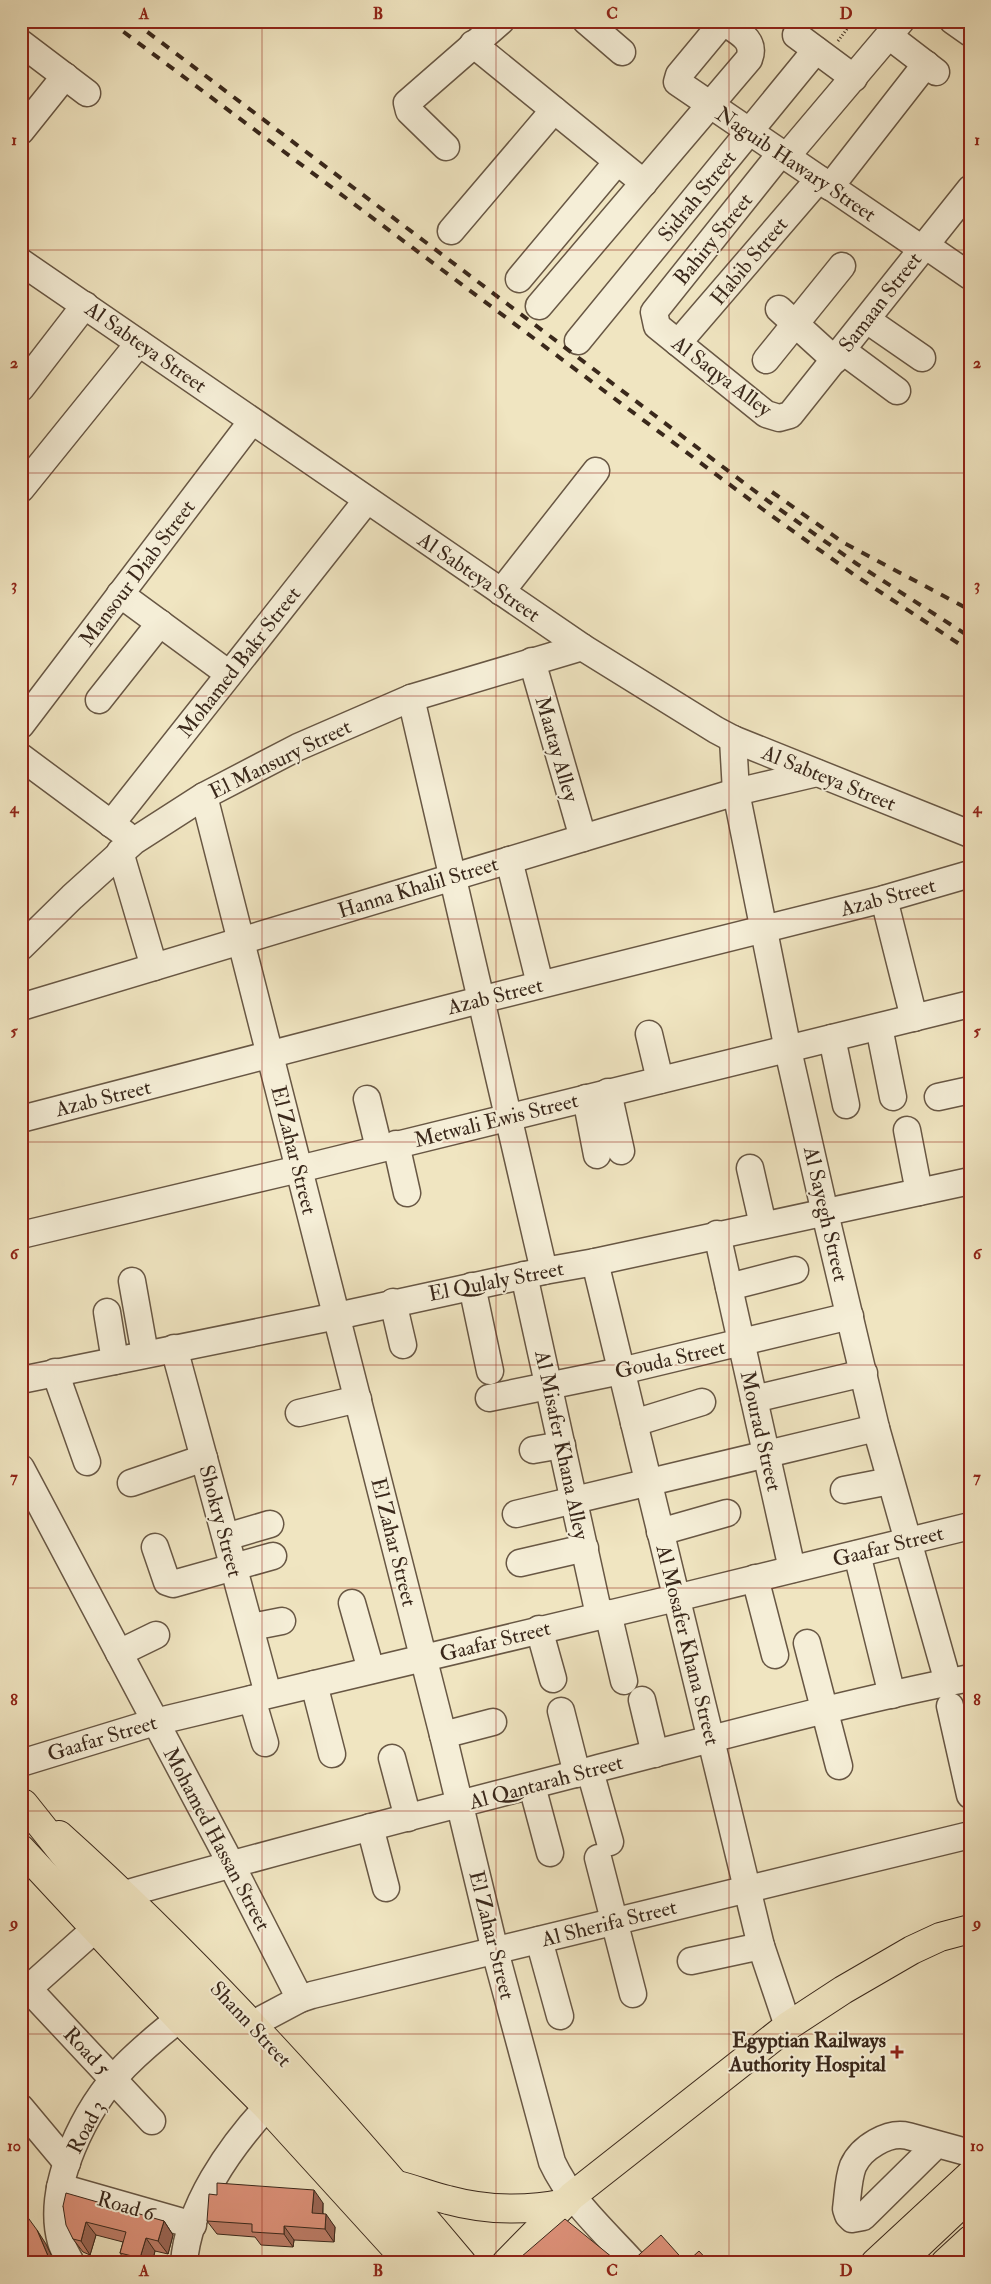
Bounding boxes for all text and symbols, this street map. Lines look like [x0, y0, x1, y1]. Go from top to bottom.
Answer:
text: A [138, 4, 150, 24]
text: B [373, 4, 383, 24]
text: C [606, 4, 618, 24]
text: D [839, 4, 853, 24]
street label: Naguib Hawary Street [710, 101, 881, 228]
text: 1 [11, 130, 17, 150]
text: 1 [974, 130, 980, 150]
street label: Sidrah Street [652, 145, 743, 248]
street label: Bahiry Street [668, 188, 759, 291]
street label: Habib Street [705, 212, 794, 311]
street label: Samaan Street [833, 247, 928, 358]
street label: Al Sabteya Street [79, 295, 212, 399]
street label: Al Saqya Alley [665, 329, 778, 423]
text: 2 [10, 353, 18, 373]
text: 2 [973, 353, 981, 373]
street label: Mansour Diab Street [73, 494, 201, 652]
street label: Al Sabteya Street [411, 526, 545, 628]
text: 3 [11, 575, 17, 595]
text: 3 [974, 575, 980, 595]
street label: Mohamed Bakr Street [172, 581, 307, 743]
street label: Maatay Alley [529, 693, 585, 806]
street label: El Mansury Street [205, 713, 356, 806]
street label: Al Sabteya Street [757, 739, 900, 818]
text: 4 [9, 798, 20, 818]
text: 4 [972, 798, 983, 818]
street label: Hanna Khalil Street [335, 850, 502, 925]
street label: Azab Street [837, 872, 939, 923]
street label: Azab Street [444, 972, 546, 1022]
text: 5 [10, 1021, 18, 1041]
text: 5 [973, 1021, 981, 1041]
street label: Azab Street [52, 1074, 154, 1124]
street label: El Zahar Street [264, 1083, 323, 1218]
street label: Metwali Ewis Street [411, 1087, 581, 1154]
street label: Al Sayegh Street [797, 1143, 854, 1284]
text: 6 [10, 1244, 20, 1264]
text: 6 [973, 1244, 983, 1264]
street label: El Qulaly Street [426, 1255, 566, 1308]
street label: Gouda Street [612, 1334, 728, 1385]
street label: Al Misafer Khana Alley [528, 1347, 595, 1543]
street label: Mourad Street [734, 1368, 788, 1494]
street label: Shokry Street [193, 1462, 248, 1580]
text: 7 [10, 1467, 18, 1487]
text: 7 [973, 1467, 981, 1487]
street label: El Zahar Street [364, 1475, 423, 1610]
street label: Gaafar Street [830, 1520, 946, 1573]
street label: Al Mosafer Khana Street [649, 1541, 726, 1748]
street label: Gaafar Street [437, 1615, 553, 1668]
text: 8 [10, 1690, 18, 1710]
text: 8 [973, 1690, 981, 1710]
street label: Gaafar Street [44, 1709, 160, 1768]
street label: Mohamed Hassan Street [157, 1743, 276, 1936]
street label: Al Qantarah Street [465, 1749, 626, 1816]
street label: El Zahar Street [462, 1868, 521, 2003]
street label: Al Sherifa Street [538, 1894, 680, 1954]
text: 9 [8, 1913, 18, 1933]
text: 9 [971, 1913, 981, 1933]
street label: Shann Street [204, 1976, 297, 2073]
street label: Road 5 [57, 2021, 117, 2082]
place label: Egyptian Railways Authority Hospital [728, 2027, 887, 2078]
marker: Egyptian Railways Authority Hospital [890, 2045, 904, 2059]
street label: Road 3 [61, 2096, 112, 2158]
text: 10 [7, 2136, 21, 2156]
text: 10 [970, 2136, 984, 2156]
street label: Road 6 [94, 2185, 159, 2228]
text: A [138, 2261, 150, 2281]
text: B [373, 2261, 383, 2281]
text: C [606, 2261, 618, 2281]
text: D [839, 2261, 853, 2281]

